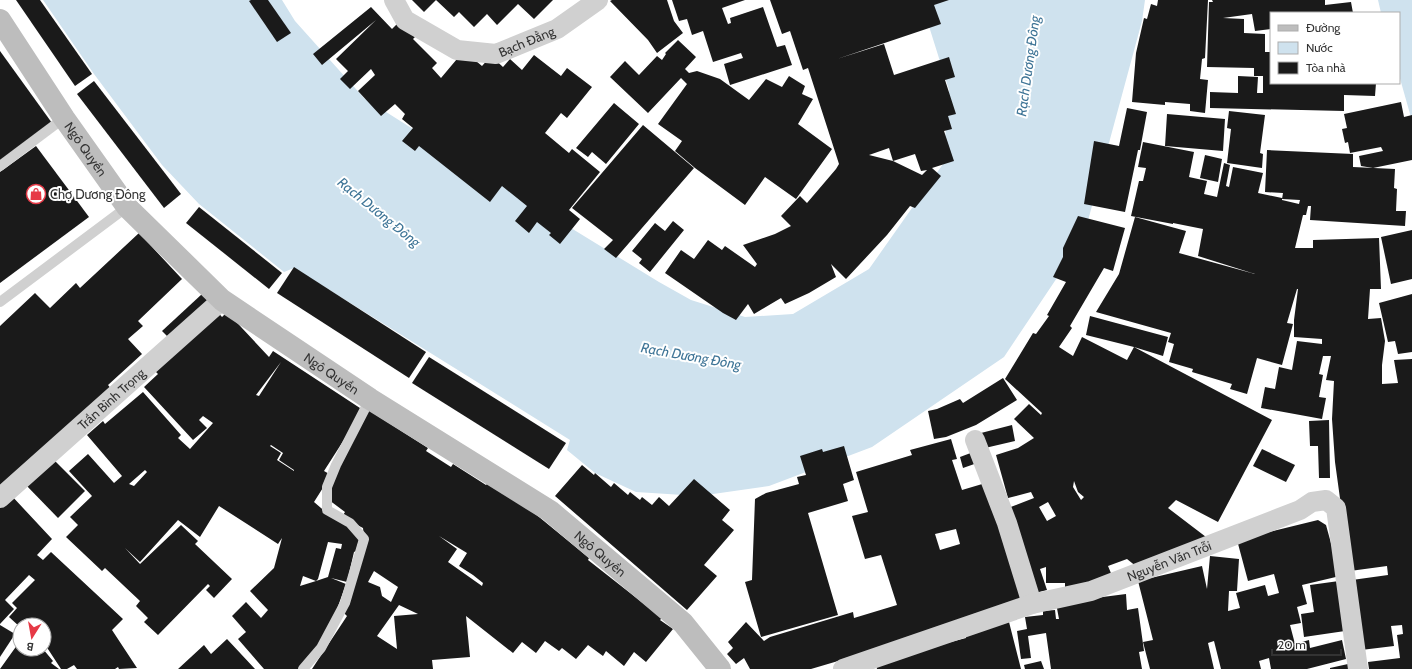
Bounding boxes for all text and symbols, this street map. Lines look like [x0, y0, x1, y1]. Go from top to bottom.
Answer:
legend [1270, 12, 1400, 84]
water label: Rạch Dương Đông [1012, 14, 1044, 118]
text: Đường [1306, 20, 1341, 35]
street label: Bạch Đằng [496, 23, 557, 60]
text: Nước [1306, 40, 1333, 55]
text: Tòa nhà [1306, 60, 1346, 75]
street label: Ngô Quyền [61, 119, 111, 179]
water label: Rạch Dương Đông [334, 173, 425, 251]
shop icon: Chợ Dương Đông [25, 183, 47, 205]
place label: Chợ Dương Đông [50, 186, 146, 202]
water label: Rạch Dương Đông [639, 338, 743, 374]
street label: Ngô Quyền [301, 349, 362, 397]
street label: Trần Bình Trọng [74, 364, 149, 433]
street label: Ngô Quyền [571, 527, 630, 580]
street label: Nguyễn Văn Trỗi [1125, 537, 1214, 584]
north arrow [12, 617, 52, 657]
scale bar [1272, 631, 1341, 657]
text: 20 m [1278, 637, 1306, 652]
text: B [25, 639, 35, 654]

